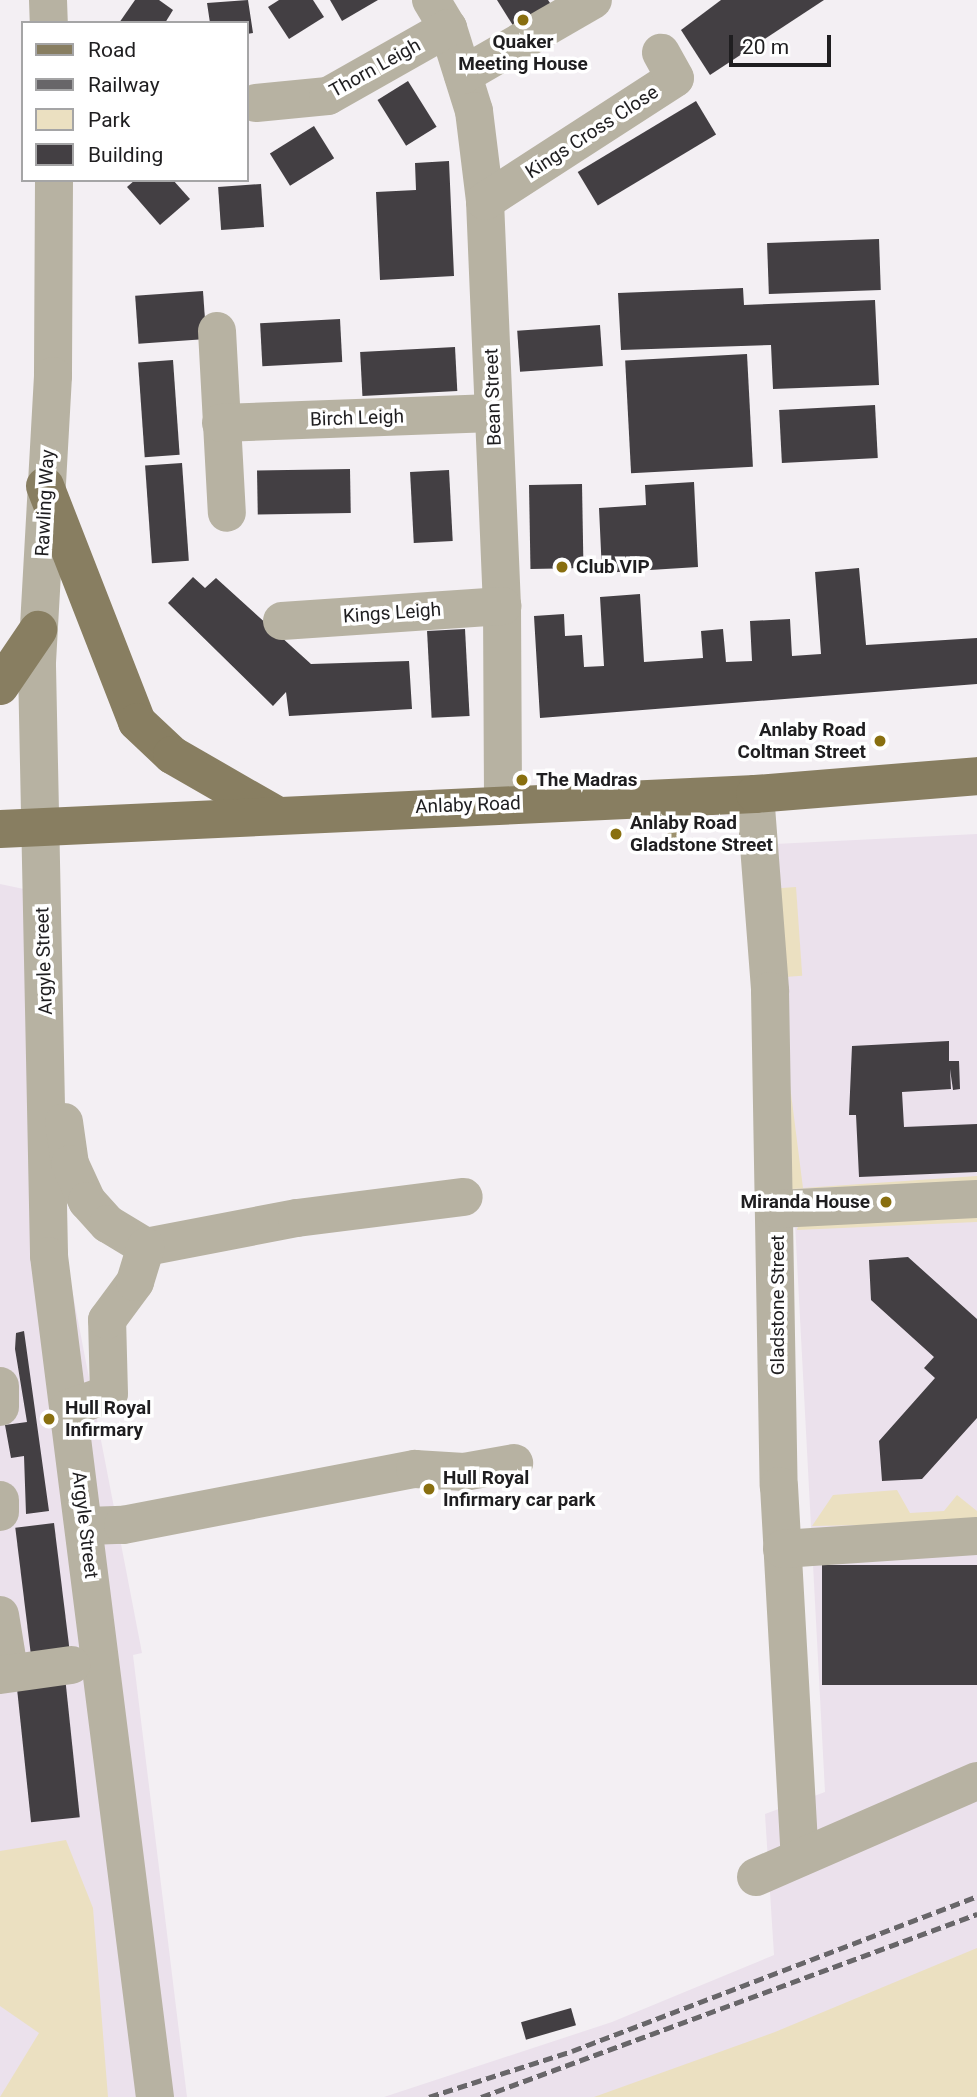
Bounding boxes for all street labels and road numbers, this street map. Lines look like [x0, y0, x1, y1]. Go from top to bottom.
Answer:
street label: Thorn Leigh [326, 34, 424, 102]
street label: Kings Cross Close [521, 81, 663, 183]
street label: Bean Street [480, 348, 506, 446]
street label: Birch Leigh [310, 405, 404, 431]
street label: Rawling Way [31, 449, 59, 557]
street label: Kings Leigh [342, 598, 442, 628]
street label: Anlaby Road [415, 792, 521, 818]
street label: Argyle Street [31, 907, 57, 1015]
street label: Gladstone Street [767, 1235, 789, 1375]
street label: Argyle Street [67, 1470, 103, 1580]

